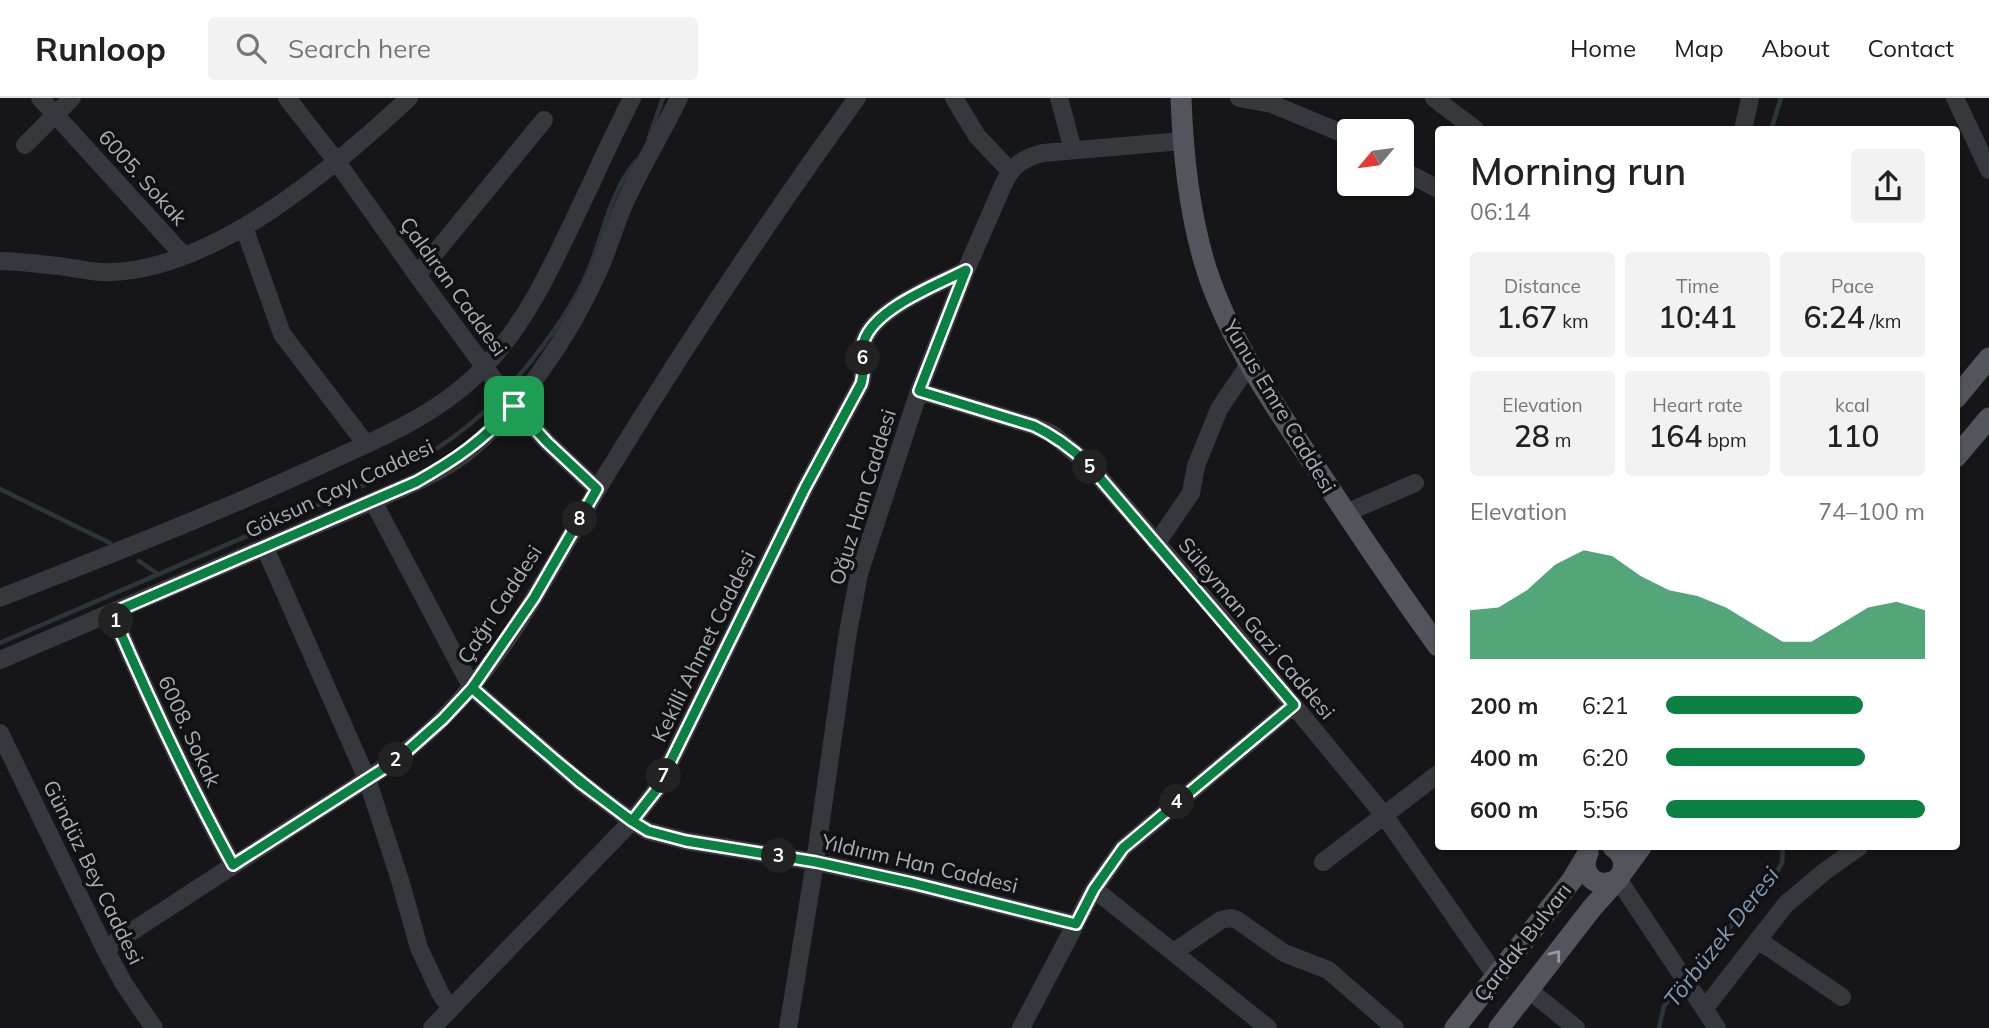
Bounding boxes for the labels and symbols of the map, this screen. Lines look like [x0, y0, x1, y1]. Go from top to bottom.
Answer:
north arrow [1337, 119, 1414, 196]
street label: 6005. Sokak [93, 124, 193, 230]
street label: Çaldıran Caddesi [395, 211, 513, 361]
street label: Yunus Emre Caddesi [1217, 314, 1342, 497]
pin: 6 [846, 341, 880, 376]
pin [484, 376, 544, 436]
street label: Oğuz Han Caddesi [823, 406, 901, 588]
street label: Göksun Çayı Caddesi [241, 433, 437, 543]
pin: 5 [1072, 450, 1108, 484]
pin: 8 [562, 502, 598, 536]
street label: Süleyman Gazi Caddesi [1173, 532, 1341, 724]
street label: Çağrı Caddesi [451, 540, 547, 668]
street label: Kekilli Ahmet Caddesi [645, 546, 761, 746]
pin: 1 [99, 603, 134, 638]
street label: 6008. Sokak [153, 671, 227, 791]
pin: 2 [378, 742, 414, 778]
pin: 7 [646, 758, 682, 794]
street label: Gündüz Bey Caddesi [38, 776, 150, 968]
pin: 4 [1160, 784, 1194, 820]
street label: Yıldırım Han Caddesi [818, 828, 1021, 898]
pin: 3 [762, 838, 796, 874]
water label: Törbüzek Deresi [1657, 861, 1785, 1013]
street label: Çardak Bulvarı [1468, 878, 1576, 1006]
one-way arrow [1547, 950, 1560, 963]

